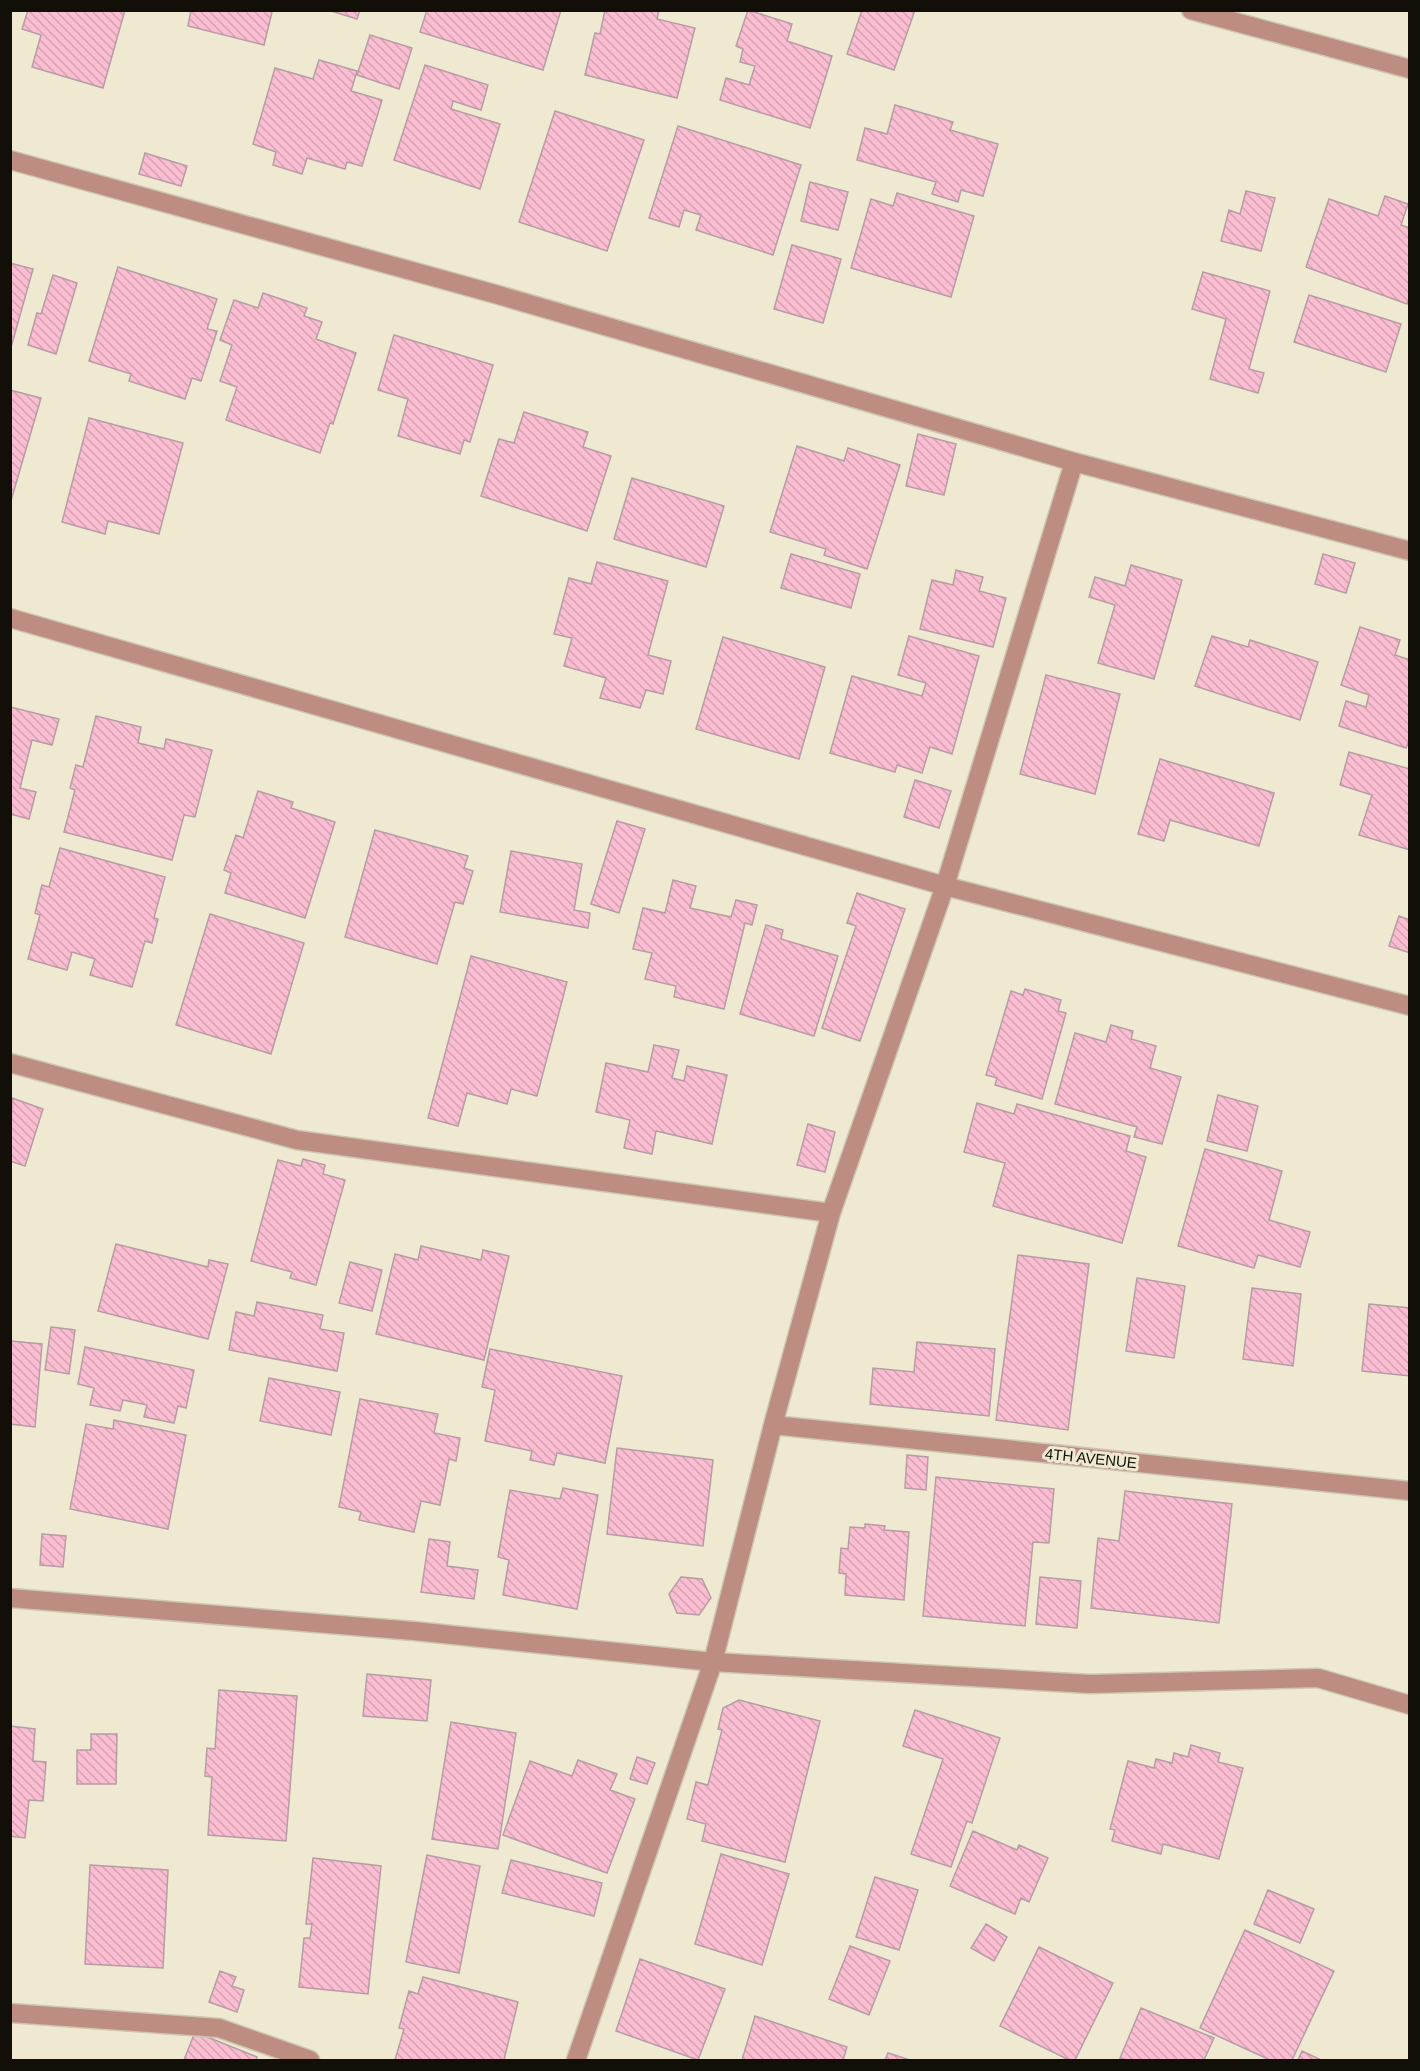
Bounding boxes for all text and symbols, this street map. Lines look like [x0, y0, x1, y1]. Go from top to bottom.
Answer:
street label: 4TH AVENUE [1044, 1445, 1138, 1471]

